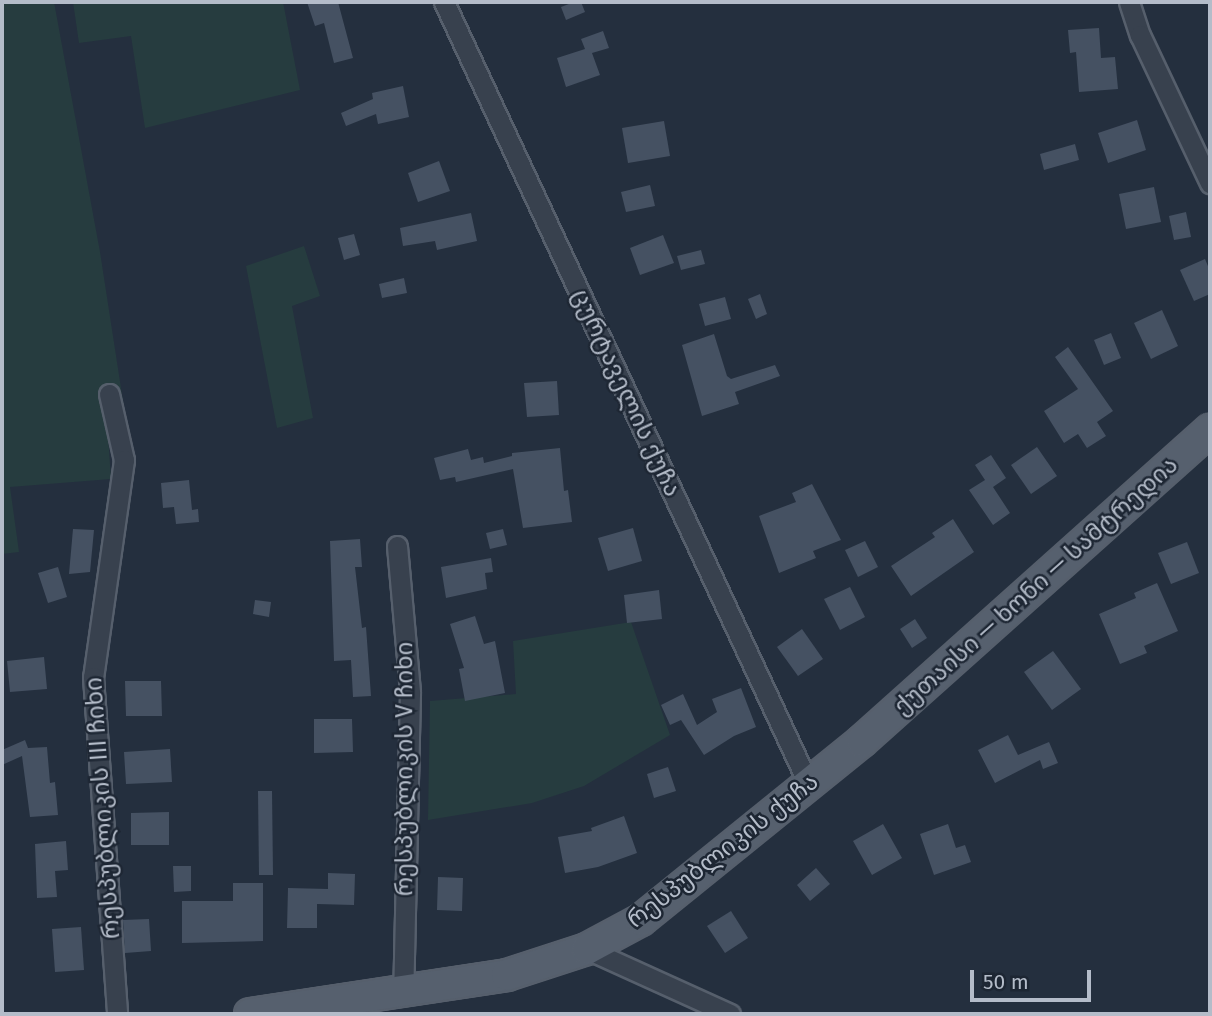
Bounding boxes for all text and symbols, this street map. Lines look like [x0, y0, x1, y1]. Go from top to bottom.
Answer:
street label: ცურტაველის ქუჩა [565, 285, 687, 501]
street label: ქუთაისი — ხონი — სამტრედია [888, 451, 1184, 721]
street label: რესპუბლიკის V ჩიხი [391, 642, 419, 896]
street label: რესპუბლიკის III ჩიხი [79, 676, 127, 940]
street label: რესპუბლიკის ქუჩა [622, 767, 824, 935]
scale bar [974, 956, 1095, 1000]
text: 50 m [983, 969, 1029, 995]

